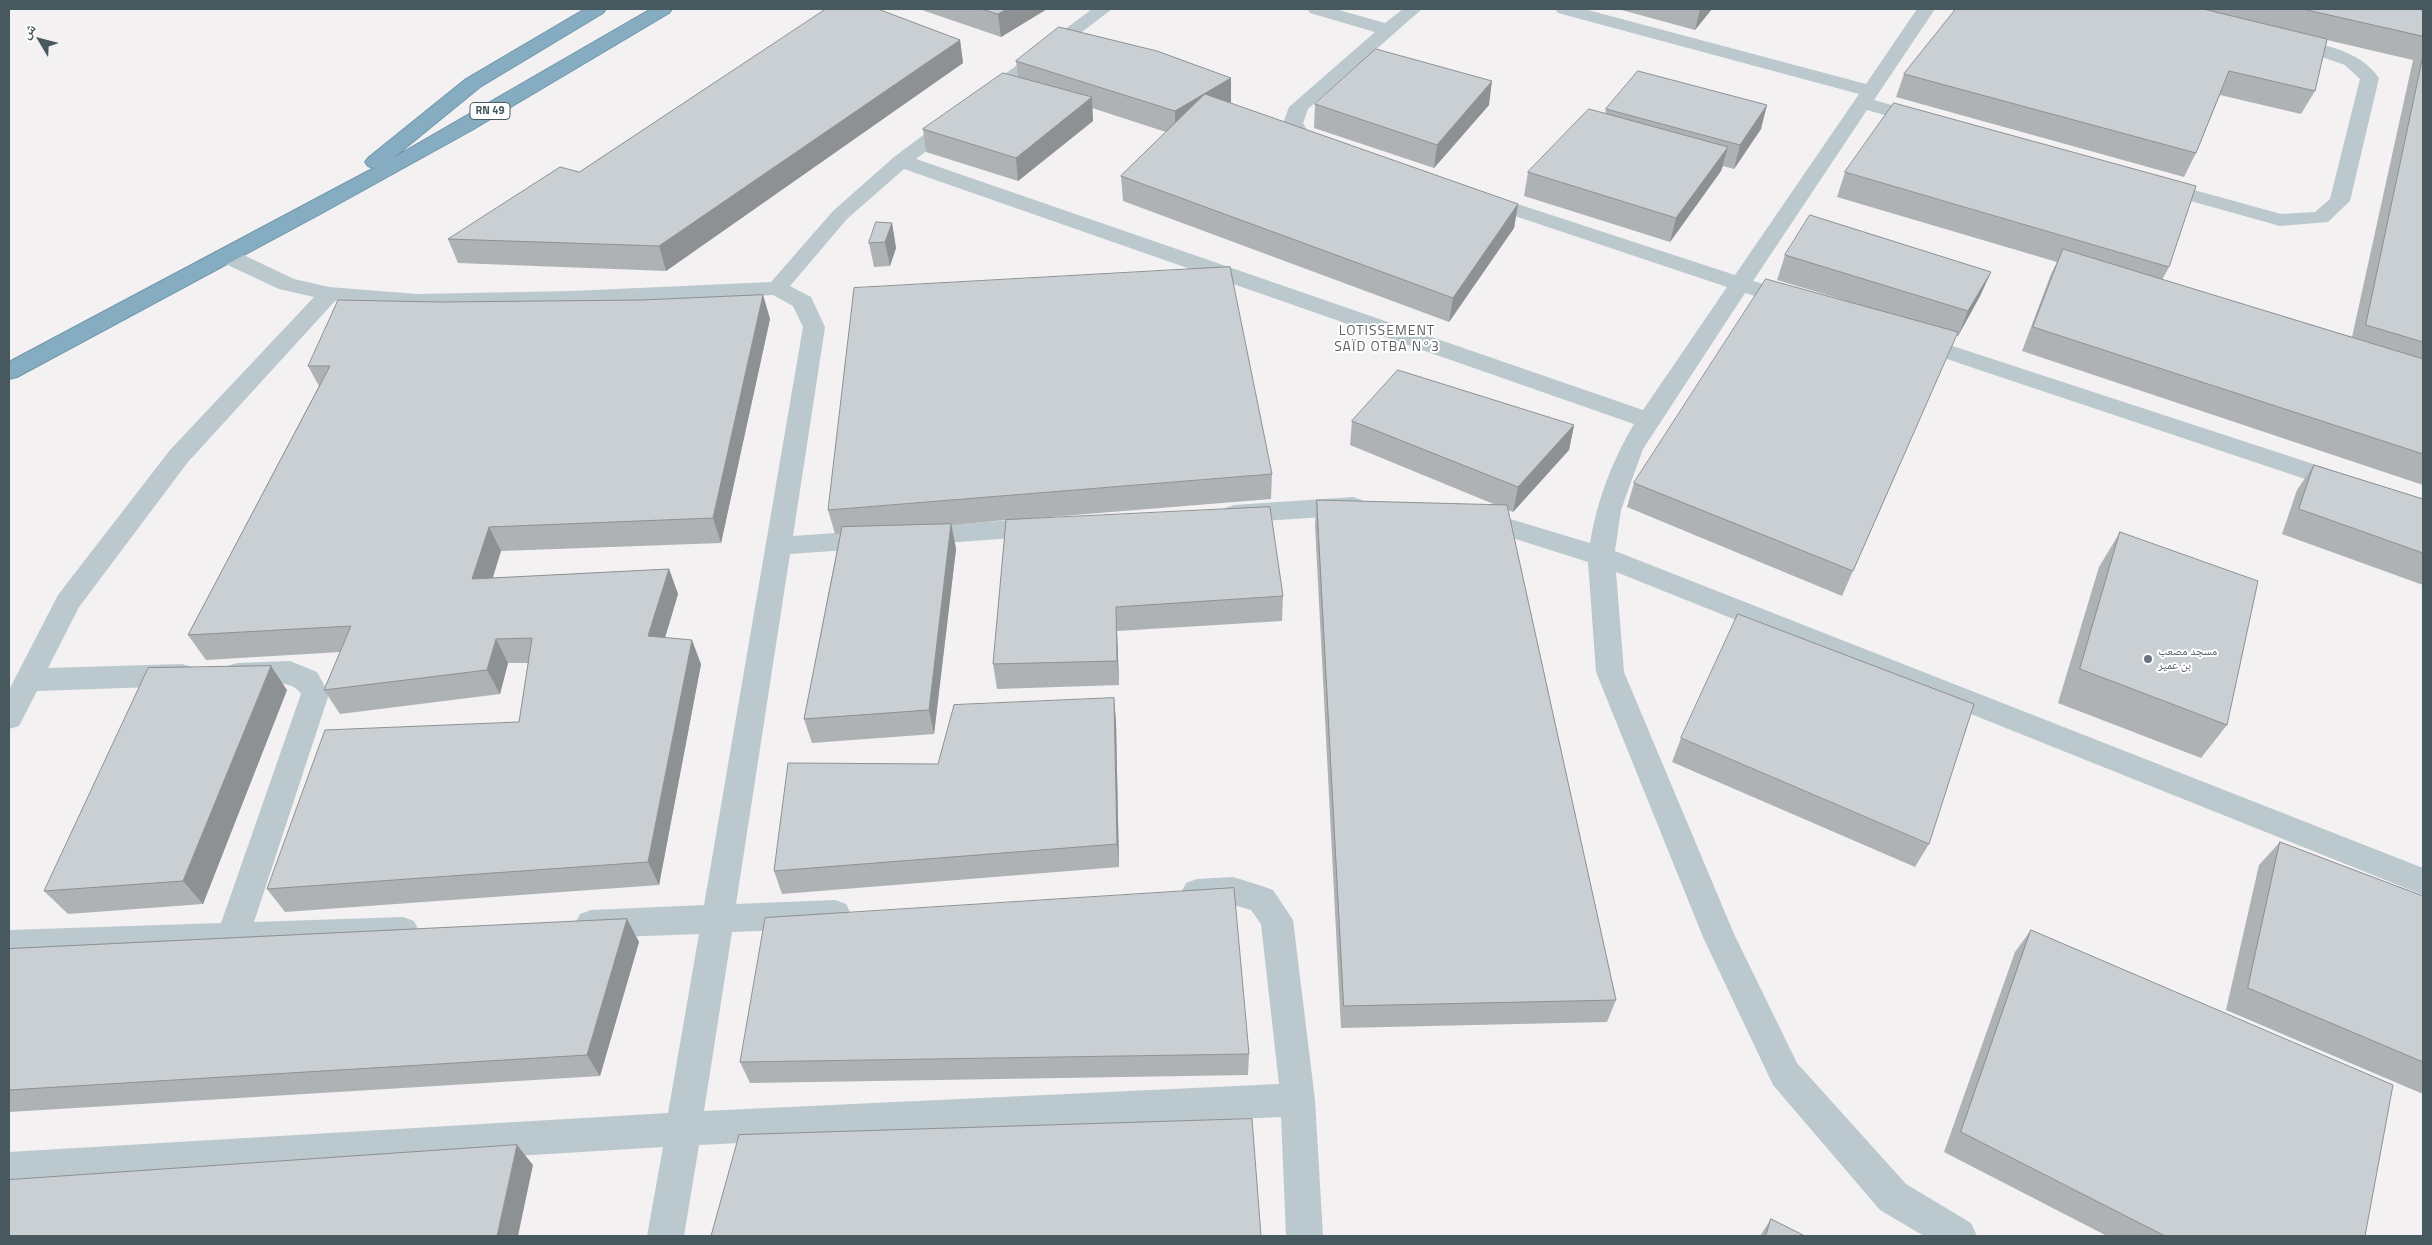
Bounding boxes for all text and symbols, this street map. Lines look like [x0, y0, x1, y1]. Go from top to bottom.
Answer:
north arrow [15, 15, 65, 65]
text: ش [15, 18, 40, 43]
road number: RN 49 [470, 102, 510, 120]
district label: LOTISSEMENT SAÏD OTBA N°3 [1333, 324, 1441, 357]
place label: مسجد مصعب بن عمير [2158, 645, 2217, 673]
marker: مسجد مصعب بن عمير [2142, 653, 2154, 665]

